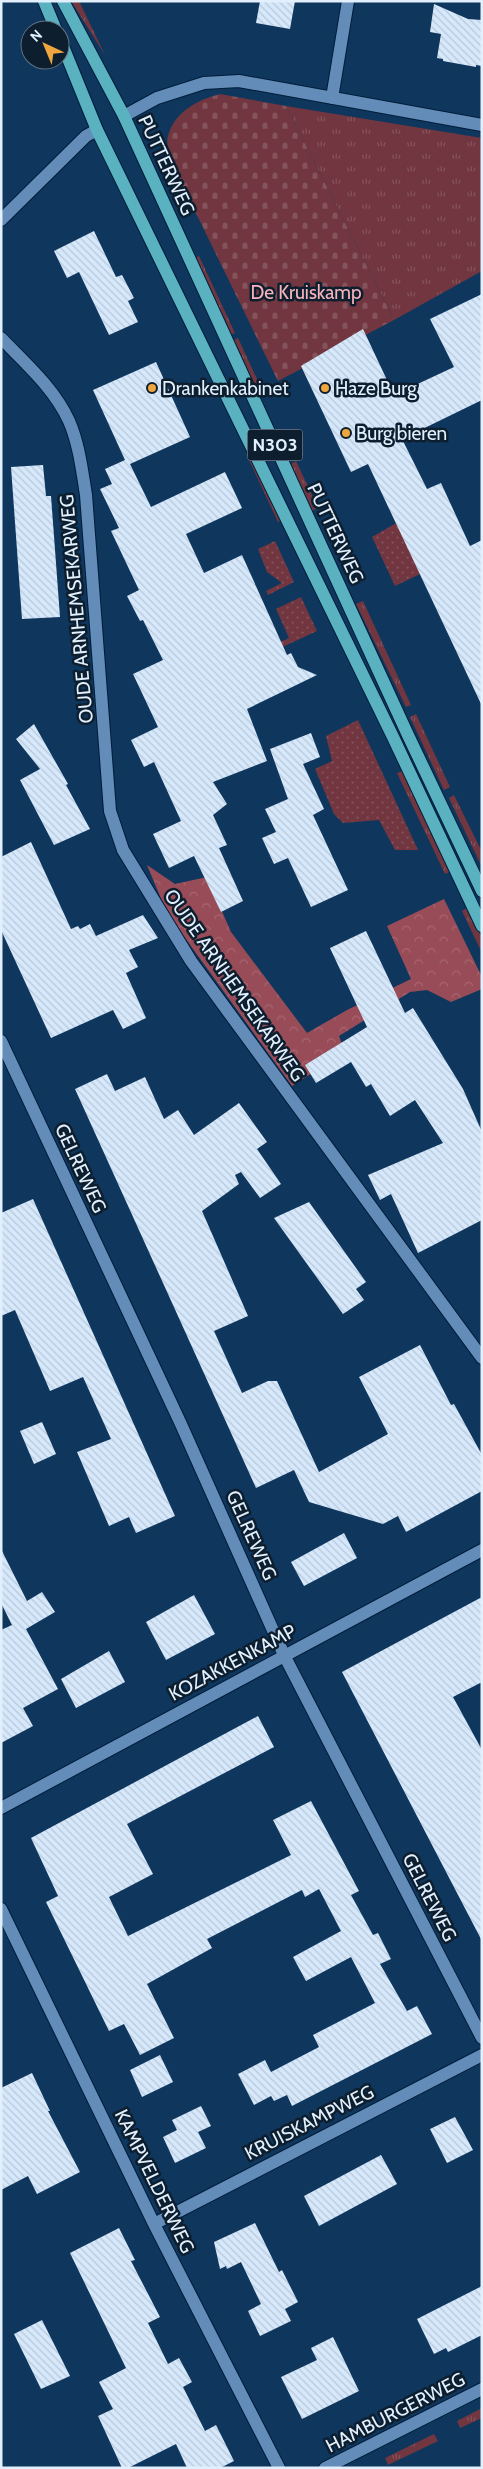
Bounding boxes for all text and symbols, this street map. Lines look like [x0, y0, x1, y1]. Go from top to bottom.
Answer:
north arrow [20, 20, 70, 70]
text: N [26, 26, 46, 46]
street label: PUTTERWEG [133, 111, 200, 219]
park label: De Kruiskamp [250, 281, 362, 304]
place label: Drankenkabinet [162, 377, 289, 400]
place label: Haze Burg [335, 377, 417, 400]
marker: Drankenkabinet [146, 382, 158, 394]
marker: Haze Burg [319, 382, 331, 394]
place label: Burg bieren [356, 422, 447, 445]
marker: Burg bieren [340, 427, 352, 439]
road number: N303 [248, 430, 302, 460]
street label: PUTTERWEG [302, 479, 369, 587]
street label: OUDE ARNHEMSEKARWEG [55, 494, 98, 724]
street label: OUDE ARNHEMSEKARWEG [159, 885, 310, 1086]
street label: GELREWEG [50, 1120, 111, 1217]
street label: GELREWEG [222, 1487, 282, 1584]
street label: KOZAKKENKAMP [165, 1619, 300, 1706]
street label: GELREWEG [398, 1849, 462, 1945]
street label: KRUISKAMPWEG [241, 2080, 378, 2165]
street label: KAMPVELDERWEG [110, 2106, 199, 2257]
street label: HAMBURGERWEG [322, 2368, 469, 2457]

